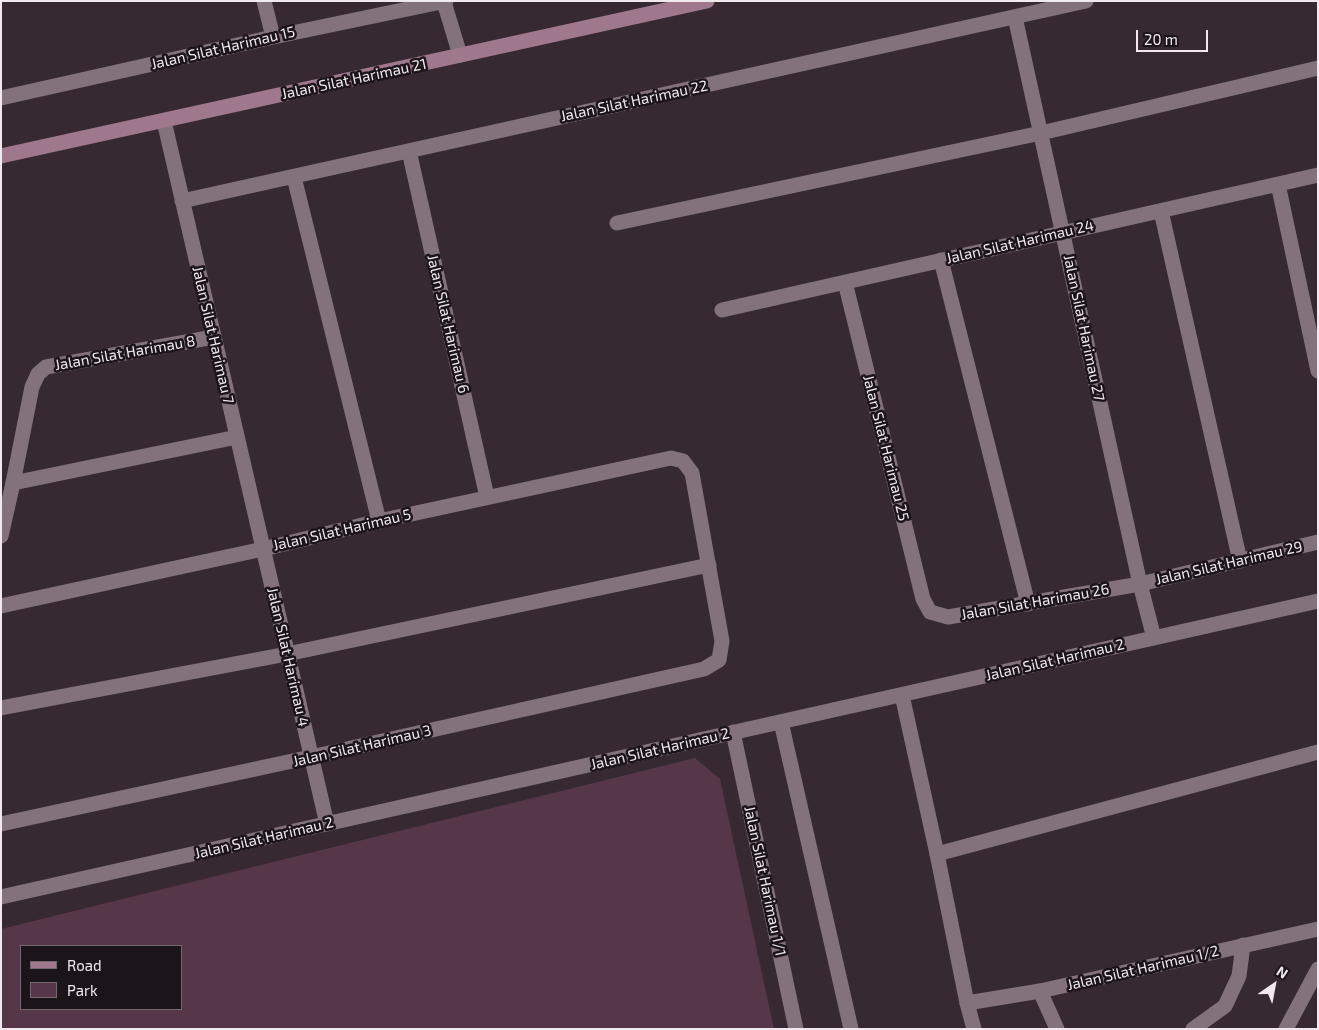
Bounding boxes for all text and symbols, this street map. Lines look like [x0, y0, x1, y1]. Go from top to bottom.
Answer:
scale bar [1139, 20, 1212, 52]
street label: Jalan Silat Harimau 15 [149, 23, 297, 73]
text: 20 m [1144, 30, 1178, 48]
street label: Jalan Silat Harimau 21 [280, 55, 428, 103]
street label: Jalan Silat Harimau 22 [559, 77, 709, 125]
street label: Jalan Silat Harimau 24 [944, 216, 1096, 268]
street label: Jalan Silat Harimau 6 [423, 253, 473, 395]
street label: Jalan Silat Harimau 27 [1060, 253, 1108, 403]
street label: Jalan Silat Harimau 7 [188, 264, 238, 406]
street label: Jalan Silat Harimau 8 [53, 332, 197, 374]
street label: Jalan Silat Harimau 25 [859, 373, 913, 523]
street label: Jalan Silat Harimau 5 [271, 505, 413, 555]
street label: Jalan Silat Harimau 29 [1154, 537, 1304, 589]
street label: Jalan Silat Harimau 26 [959, 580, 1111, 624]
street label: Jalan Silat Harimau 4 [263, 586, 313, 728]
street label: Jalan Silat Harimau 2 [984, 635, 1126, 685]
street label: Jalan Silat Harimau 3 [291, 721, 433, 771]
street label: Jalan Silat Harimau 2 [589, 724, 731, 774]
street label: Jalan Silat Harimau 1/1 [740, 804, 790, 958]
street label: Jalan Silat Harimau 2 [193, 813, 335, 863]
street label: Jalan Silat Harimau 1/2 [1065, 942, 1221, 994]
legend [20, 945, 182, 1010]
text: Road [67, 956, 102, 974]
north arrow [1249, 960, 1299, 1010]
text: N [1274, 962, 1291, 982]
text: Park [67, 981, 98, 999]

